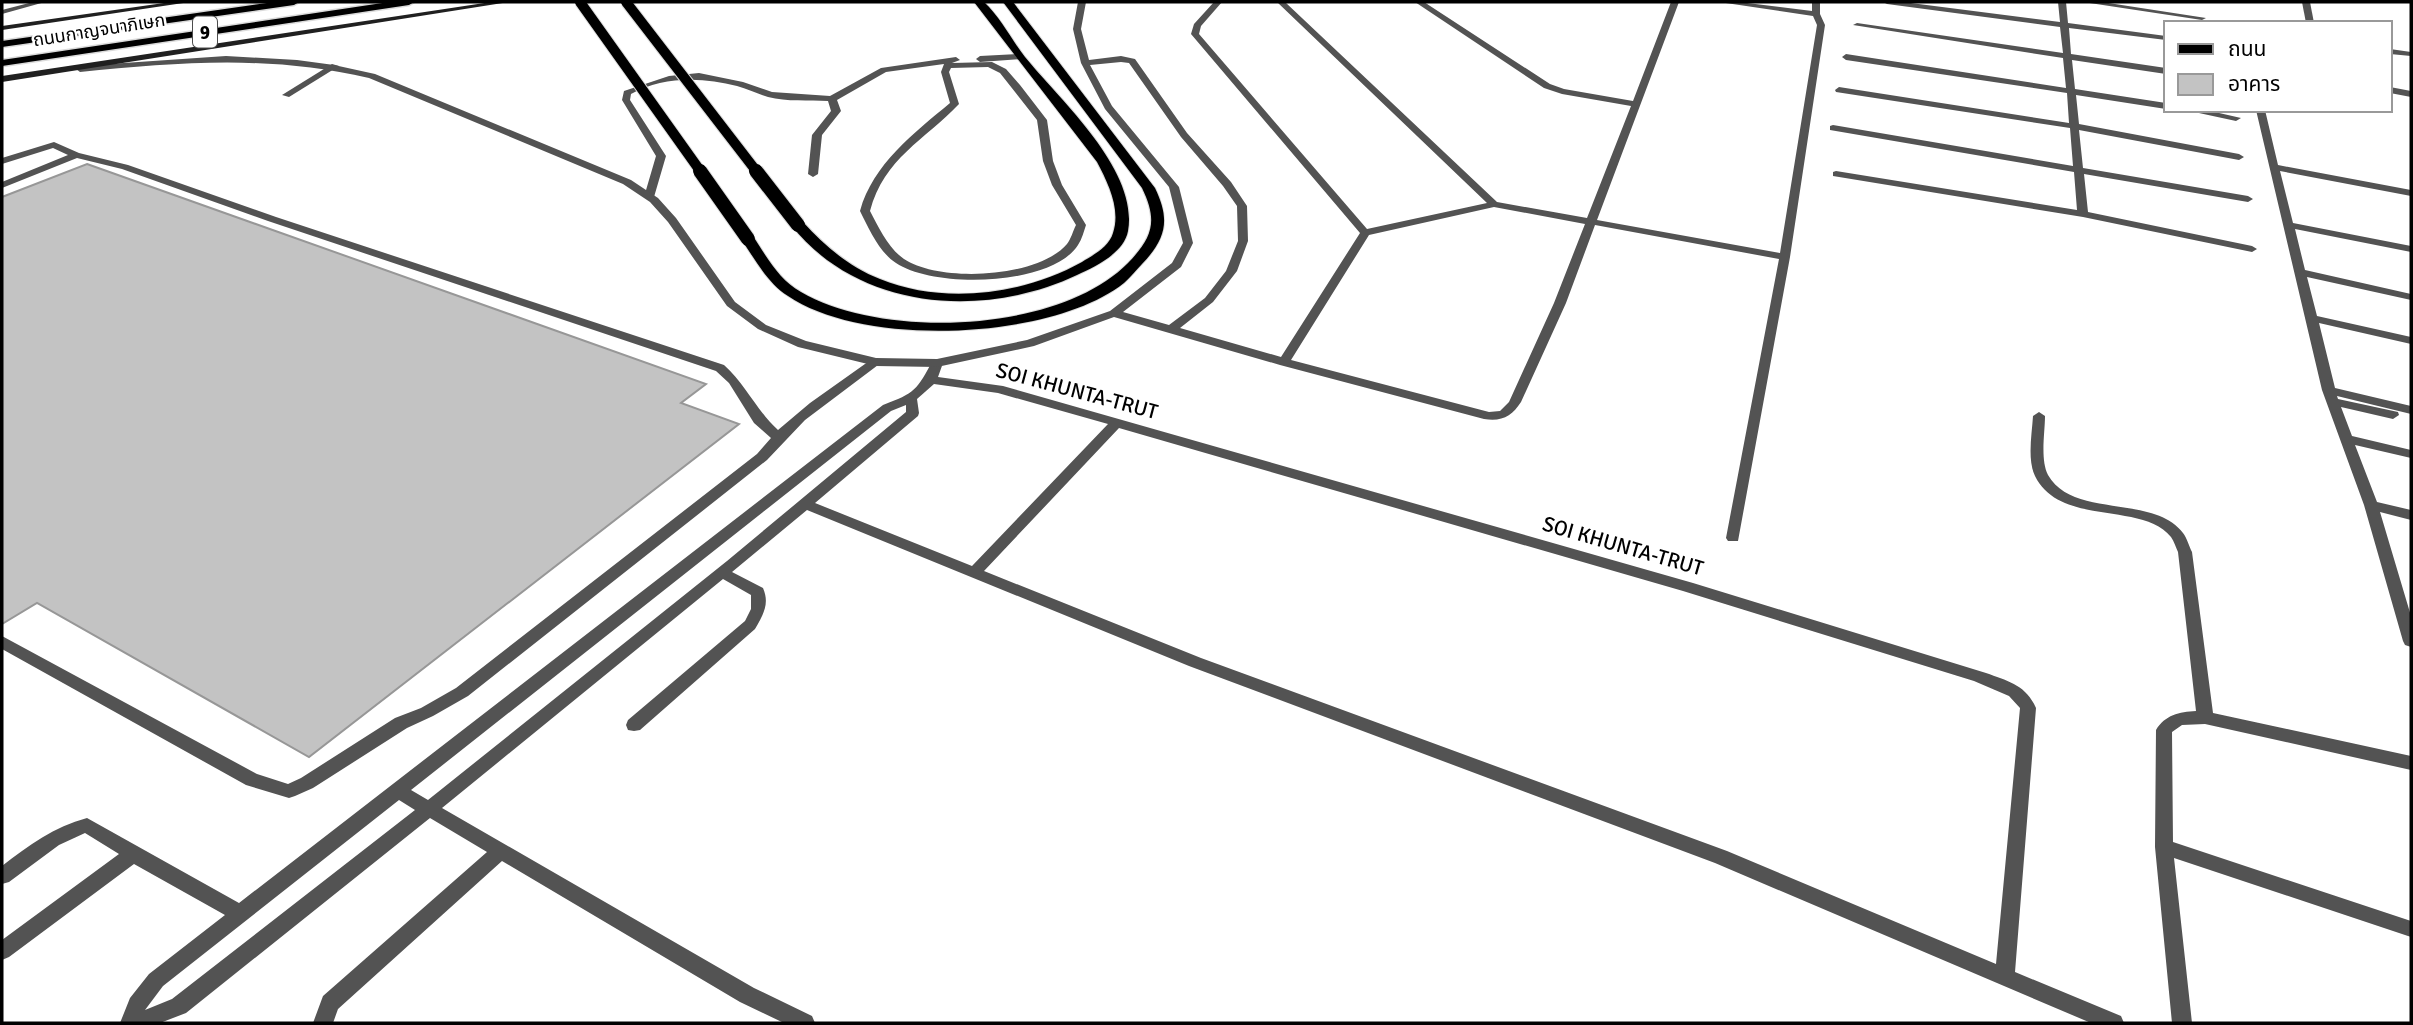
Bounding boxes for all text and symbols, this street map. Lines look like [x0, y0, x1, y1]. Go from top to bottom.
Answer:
street label: ถนนกาญจนาภิเษก [31, 9, 167, 51]
road number: 9 [193, 16, 217, 48]
legend [2164, 21, 2392, 112]
text: ถนน [2228, 36, 2266, 62]
text: อาคาร [2228, 71, 2280, 97]
street label: SOI KHUNTA-TRUT [993, 357, 1161, 425]
street label: SOI KHUNTA-TRUT [1539, 511, 1707, 582]

